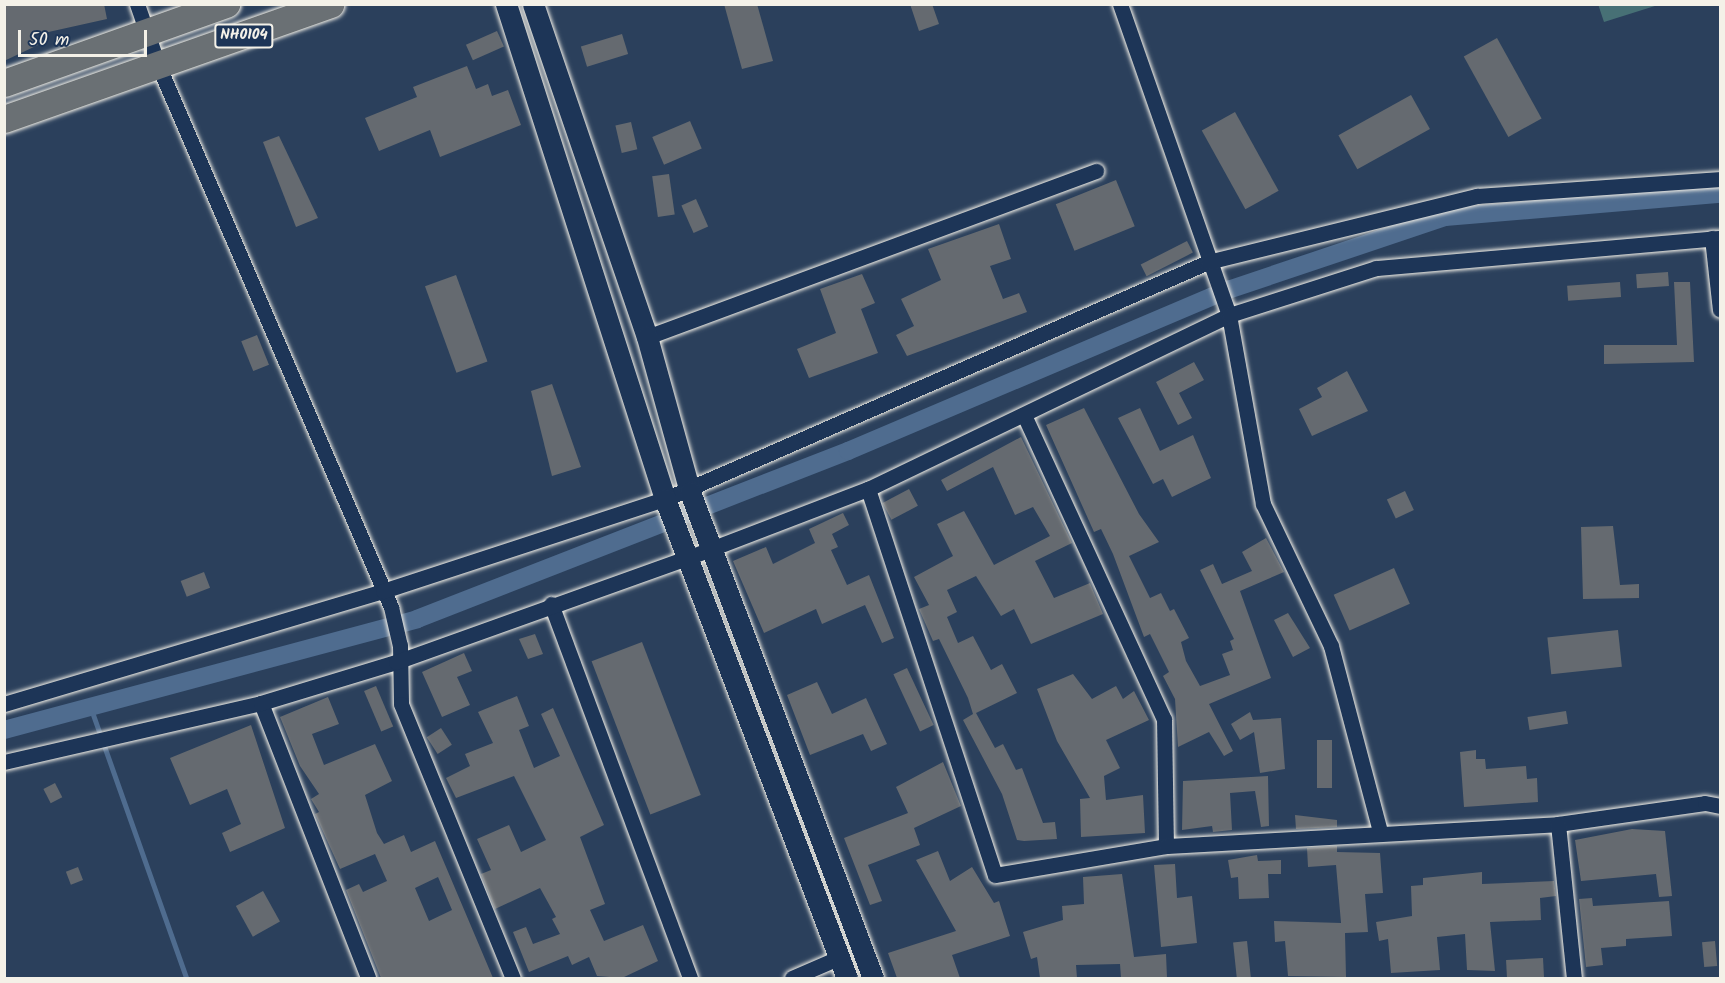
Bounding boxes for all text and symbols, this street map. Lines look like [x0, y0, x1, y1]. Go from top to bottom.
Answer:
scale bar [21, 18, 150, 56]
road number: NH0104 [214, 24, 274, 48]
text: 50 m [29, 26, 69, 55]

